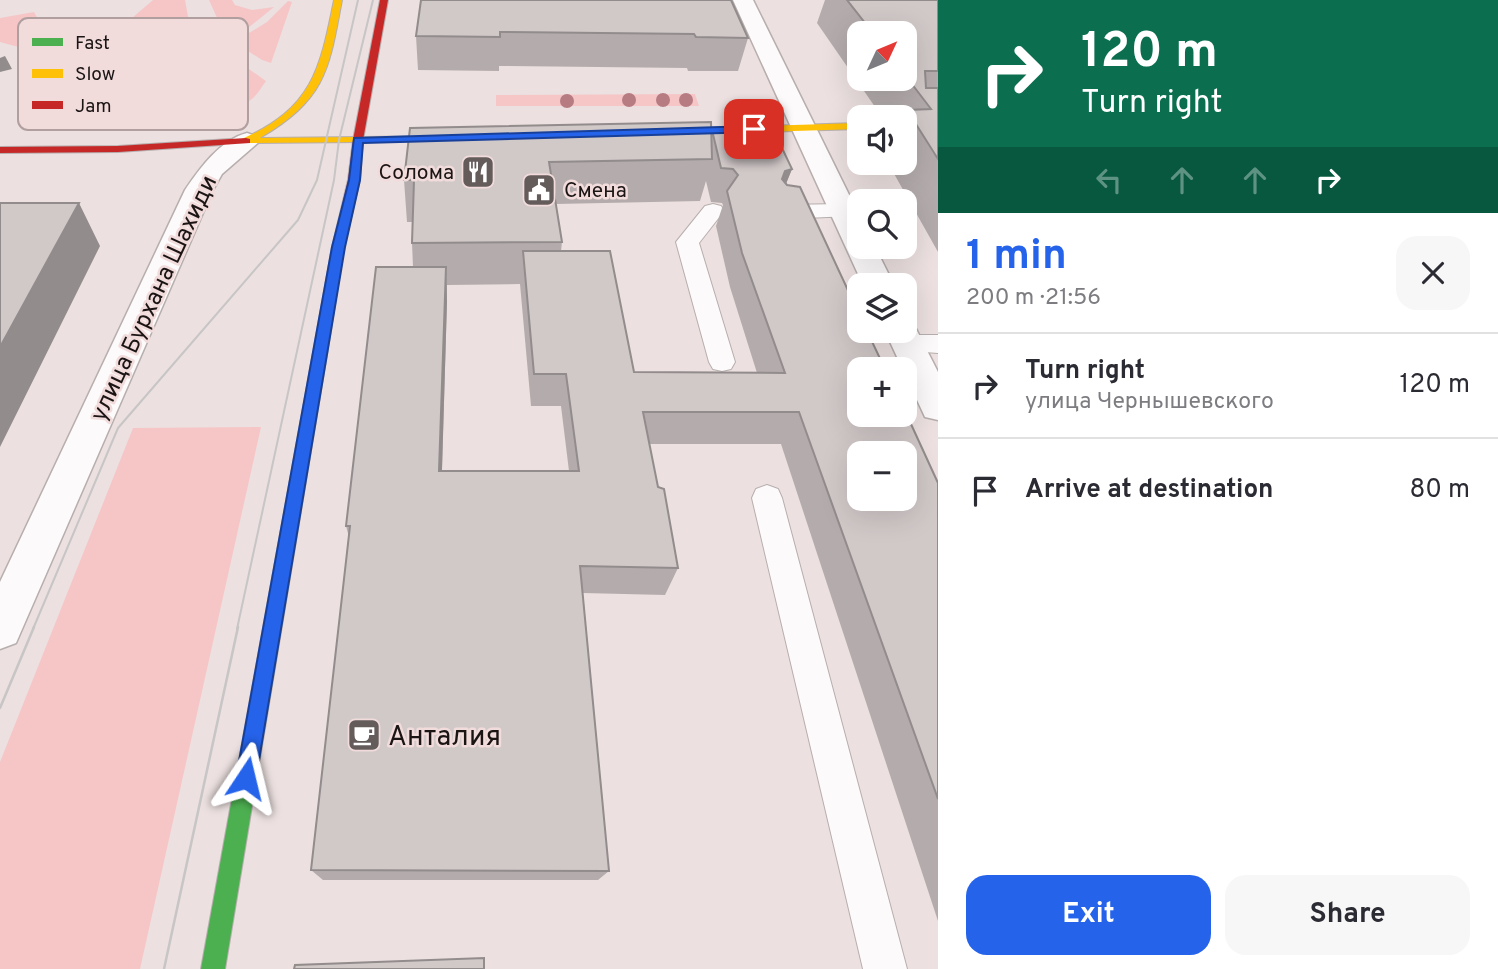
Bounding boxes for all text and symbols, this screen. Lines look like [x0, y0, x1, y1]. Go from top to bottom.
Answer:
legend [18, 18, 248, 130]
north arrow [847, 21, 917, 91]
map controls [847, 21, 917, 511]
text: 120 m [1081, 23, 1218, 85]
icon: right [966, 28, 1057, 119]
text: Fast [75, 32, 110, 56]
text: Slow [75, 63, 115, 87]
text: Turn right [1081, 84, 1223, 124]
text: Jam [75, 95, 112, 119]
pin [724, 99, 784, 159]
button: sound [847, 105, 917, 175]
icon: arrive [735, 110, 773, 148]
restaurant icon: Солома [459, 153, 497, 191]
place label: Солома [378, 160, 454, 187]
icon: left [1090, 161, 1128, 199]
icon: ahead [1163, 161, 1201, 199]
icon: ahead [1236, 161, 1274, 199]
icon: right [1309, 161, 1347, 199]
street label: улица Бурхана Шахиди [85, 171, 225, 427]
public building icon: Смена [520, 171, 558, 209]
place label: Смена [564, 178, 627, 205]
button: search [847, 189, 917, 259]
text: 1 min [966, 231, 1067, 284]
button: close [1396, 236, 1470, 310]
button: layers [847, 273, 917, 343]
text: 200 m · 21:56 [966, 284, 1101, 313]
text: Turn right [1025, 355, 1145, 388]
button: + [847, 357, 917, 427]
icon: right [966, 367, 1004, 405]
text: 120 m [1400, 369, 1470, 402]
text: улица Чернышевского [1025, 388, 1274, 417]
button: − [847, 441, 917, 511]
icon: arrive [966, 472, 1004, 510]
text: Arrive at destination [1025, 474, 1273, 507]
text: 80 m [1410, 474, 1470, 507]
cafe icon: Анталия [345, 716, 383, 754]
place label: Анталия [388, 720, 501, 756]
position arrow [209, 741, 283, 815]
button: Exit [966, 875, 1211, 955]
button: Share [1225, 875, 1470, 955]

